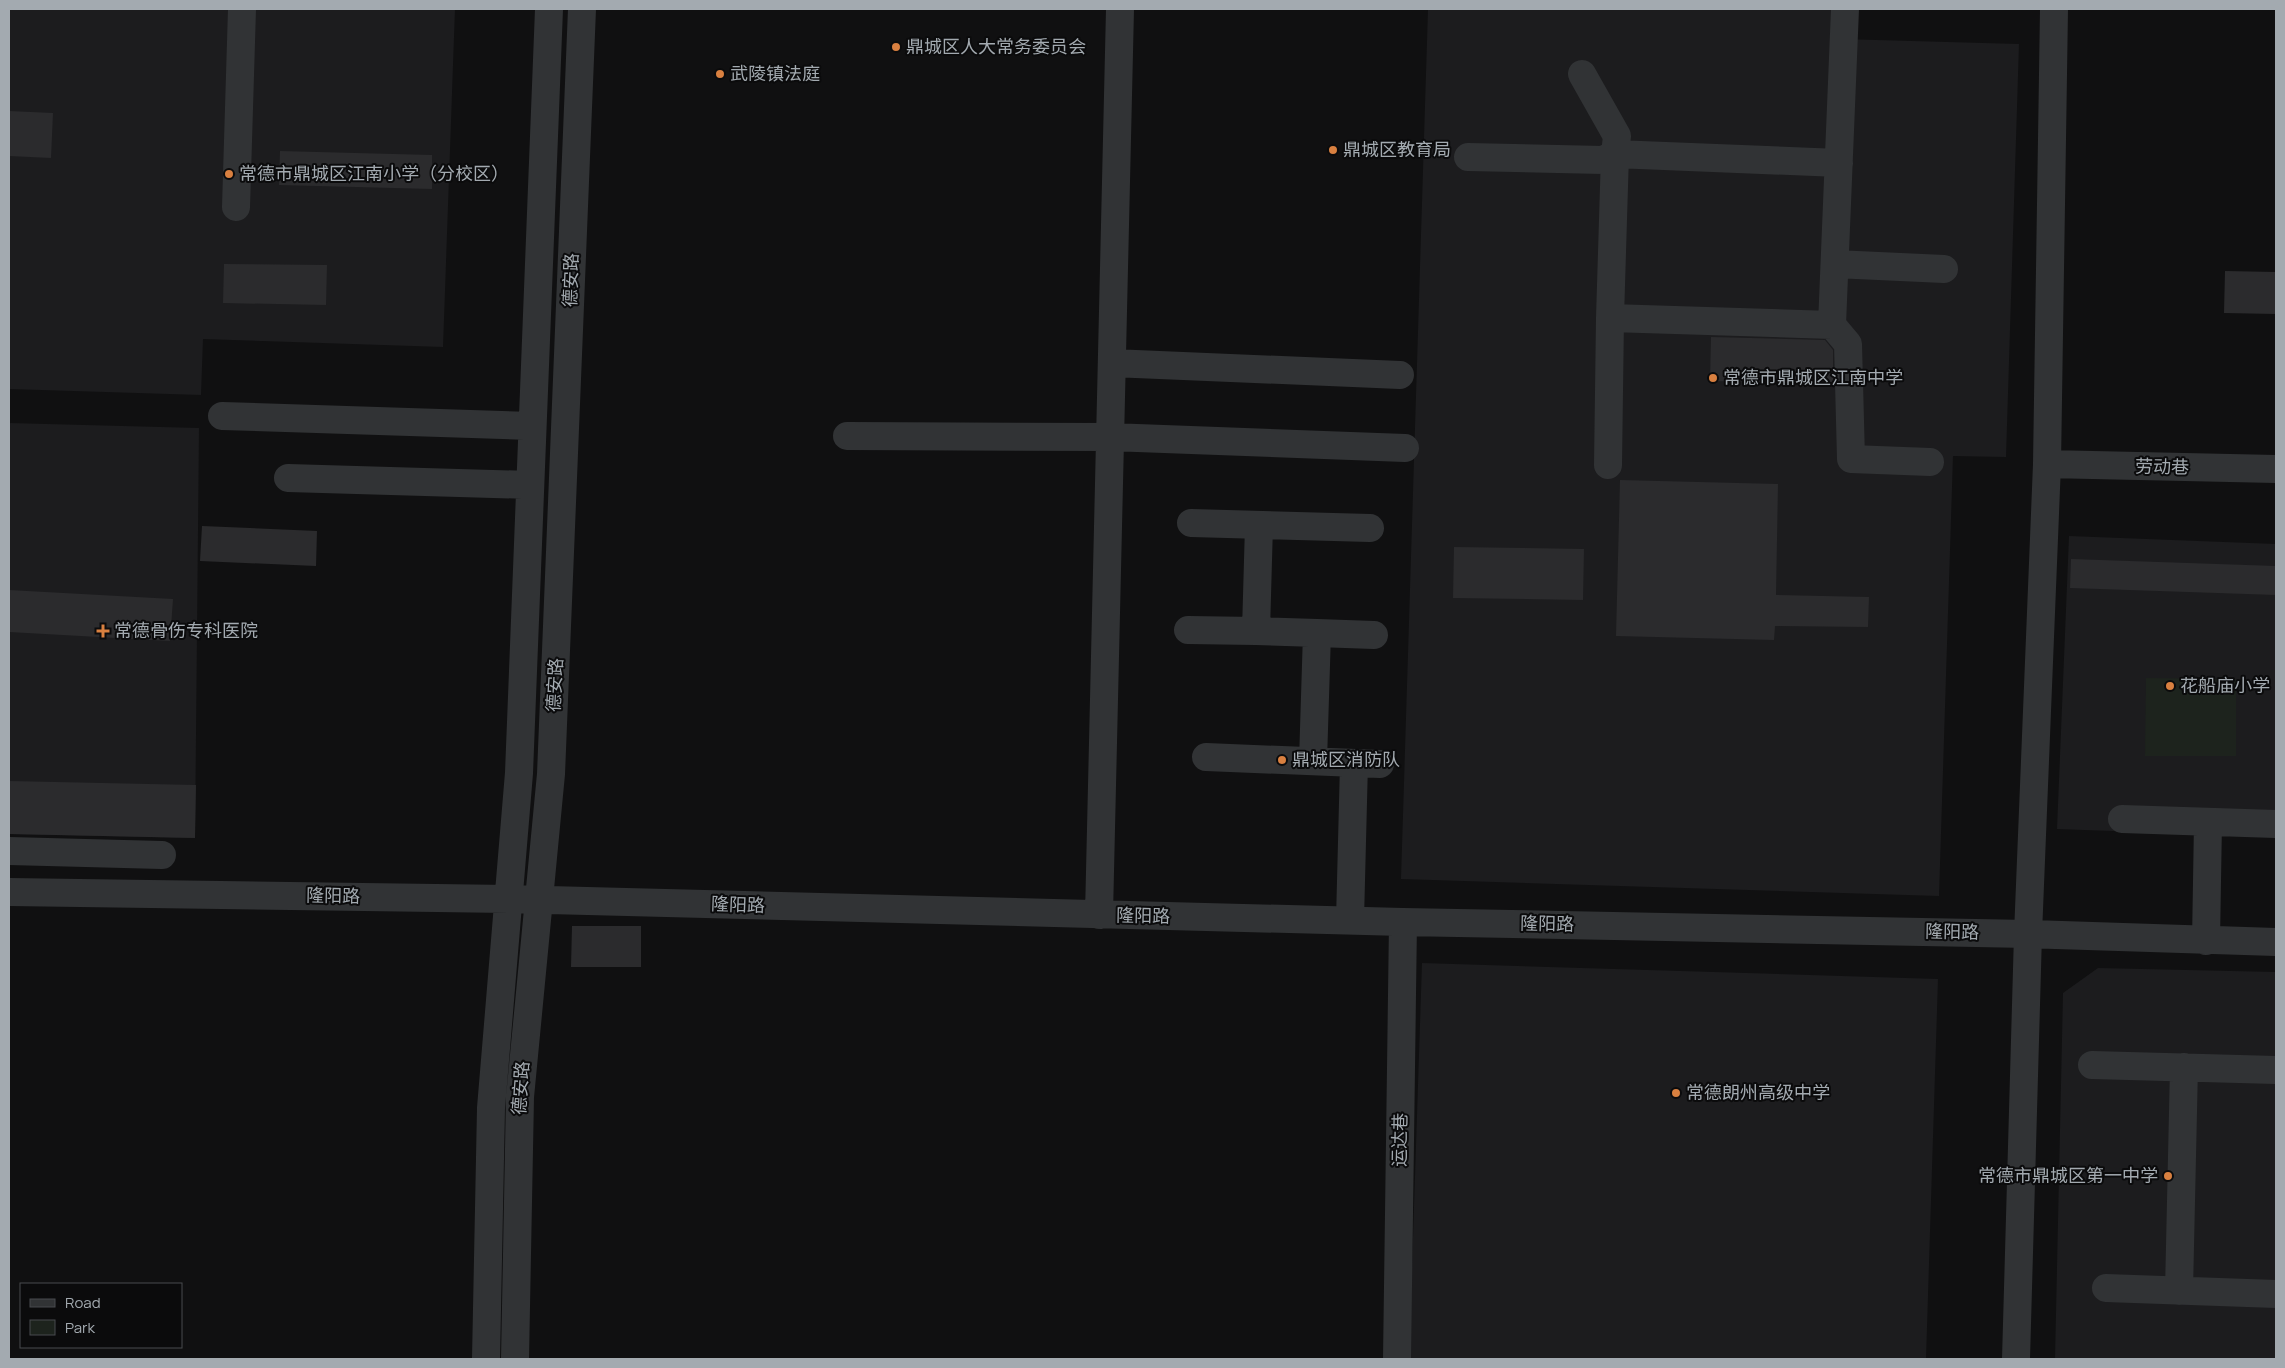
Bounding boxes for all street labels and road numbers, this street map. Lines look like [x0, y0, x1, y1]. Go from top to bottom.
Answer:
street label: 德安路 [557, 253, 583, 307]
street label: 劳动巷 [2135, 454, 2189, 478]
street label: 德安路 [541, 657, 567, 713]
street label: 隆阳路 [306, 883, 360, 907]
street label: 隆阳路 [711, 891, 765, 917]
street label: 隆阳路 [1116, 903, 1170, 927]
street label: 隆阳路 [1520, 911, 1574, 935]
street label: 隆阳路 [1925, 919, 1979, 943]
street label: 德安路 [506, 1060, 534, 1116]
street label: 运达巷 [1387, 1113, 1411, 1167]

